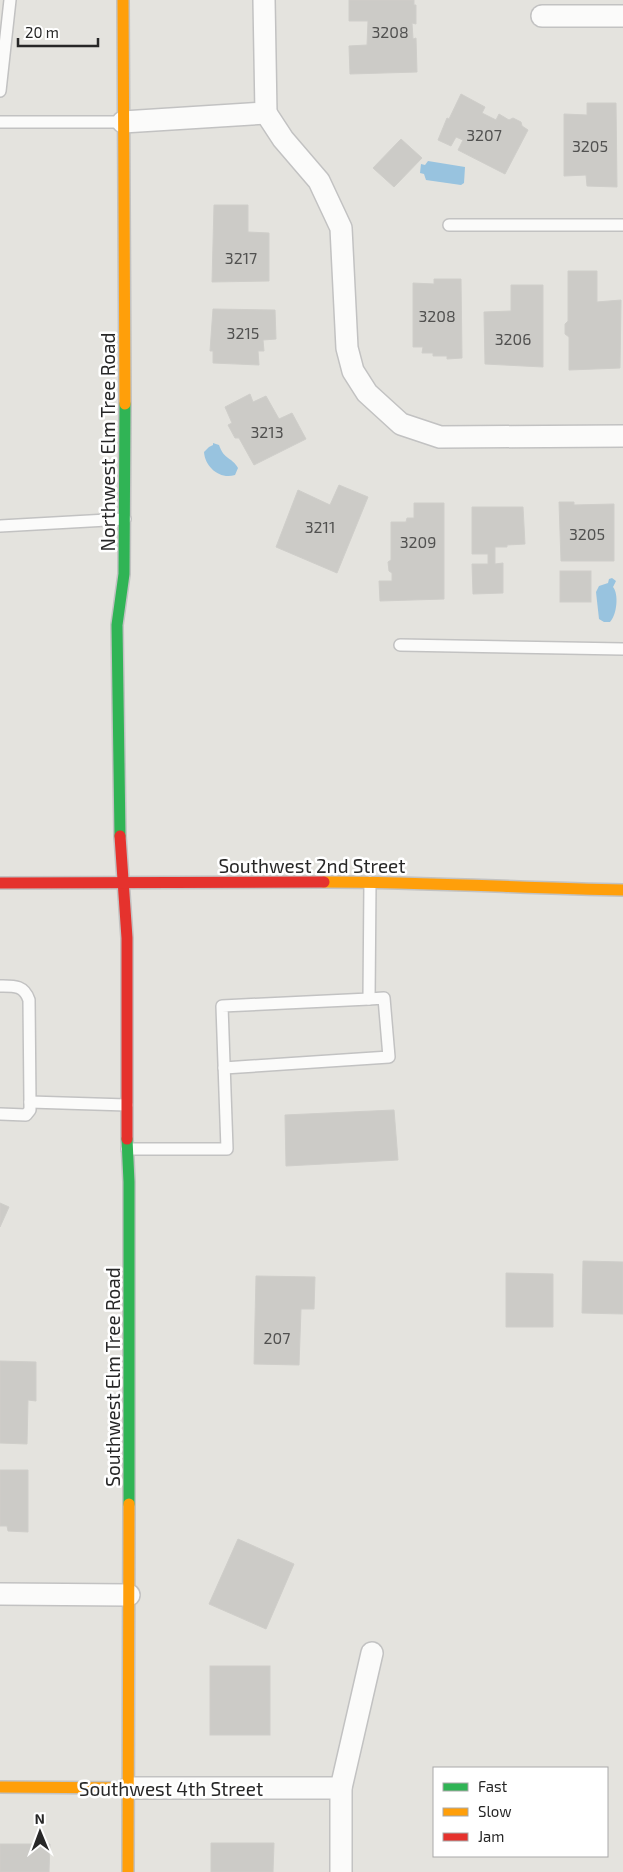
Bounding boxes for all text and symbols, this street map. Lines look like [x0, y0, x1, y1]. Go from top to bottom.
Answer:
scale bar [18, 15, 98, 47]
house number: 3208 [371, 22, 409, 41]
text: 20 m [25, 23, 59, 41]
house number: 3207 [466, 125, 502, 144]
house number: 3205 [572, 136, 608, 155]
house number: 3217 [225, 248, 257, 267]
house number: 3208 [418, 306, 456, 325]
house number: 3215 [227, 323, 259, 342]
house number: 3206 [495, 329, 531, 348]
street label: Northwest Elm Tree Road [96, 333, 119, 551]
house number: 3213 [250, 422, 284, 441]
house number: 3211 [305, 517, 335, 536]
house number: 3205 [569, 524, 605, 543]
house number: 3209 [400, 532, 436, 551]
street label: Southwest 2nd Street [218, 854, 406, 877]
street label: Southwest Elm Tree Road [101, 1267, 124, 1487]
house number: 207 [264, 1328, 290, 1347]
legend [433, 1767, 608, 1857]
street label: Southwest 4th Street [79, 1777, 263, 1800]
text: Fast [478, 1777, 508, 1795]
text: Slow [478, 1802, 512, 1820]
north arrow [15, 1807, 65, 1857]
text: N [35, 1810, 45, 1827]
text: Jam [478, 1827, 504, 1845]

